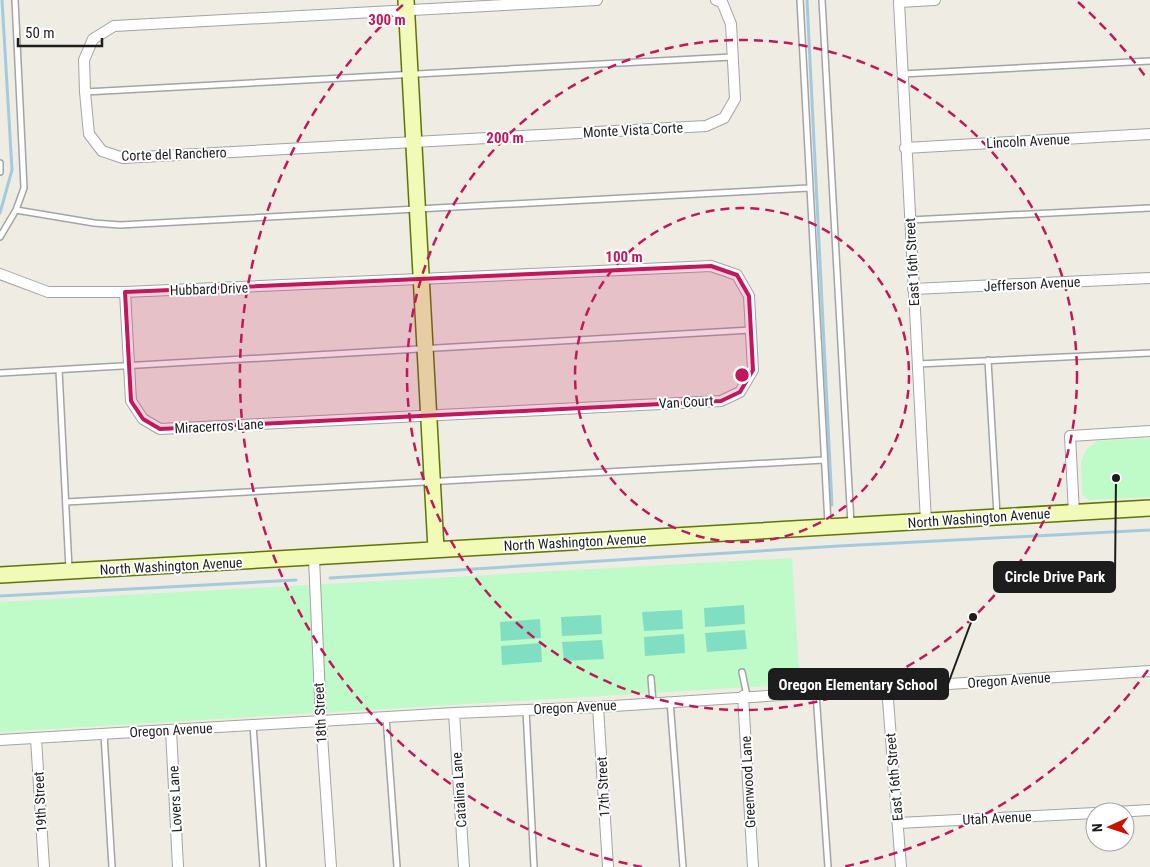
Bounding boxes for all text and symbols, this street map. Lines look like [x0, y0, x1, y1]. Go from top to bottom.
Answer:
text: 300 m [368, 11, 406, 29]
scale bar [18, 15, 101, 47]
text: 50 m [25, 24, 55, 42]
street label: Monte Vista Corte [583, 119, 684, 141]
text: 200 m [486, 129, 524, 147]
street label: Lincoln Avenue [986, 131, 1071, 151]
street label: Corte del Ranchero [121, 144, 227, 164]
street label: East 16th Street [902, 218, 922, 306]
text: 100 m [605, 248, 643, 266]
street label: Jefferson Avenue [983, 273, 1081, 295]
street label: Hubbard Drive [170, 280, 249, 298]
centre of rings [733, 366, 751, 384]
street label: Van Court [658, 393, 714, 411]
street label: Miracerros Lane [174, 416, 264, 436]
street label: North Washington Avenue [907, 505, 1051, 531]
street label: North Washington Avenue [503, 530, 647, 554]
street label: North Washington Avenue [99, 554, 243, 578]
callout: Circle Drive Park [994, 562, 1115, 592]
text: Circle Drive Park [1005, 568, 1106, 586]
callout: Oregon Elementary School [769, 669, 948, 699]
street label: Oregon Avenue [967, 669, 1052, 691]
text: Oregon Elementary School [779, 676, 937, 694]
street label: 18th Street [310, 682, 330, 744]
street label: Oregon Avenue [533, 697, 617, 717]
street label: Oregon Avenue [129, 720, 213, 740]
street label: East 16th Street [882, 732, 906, 822]
street label: Greenwood Lane [738, 735, 758, 829]
street label: Catalina Lane [448, 751, 470, 828]
street label: 17th Street [593, 756, 613, 818]
street label: Lovers Lane [165, 765, 185, 833]
street label: 19th Street [30, 771, 50, 833]
north arrow [1085, 802, 1135, 852]
street label: Utah Avenue [962, 808, 1032, 828]
text: N [1089, 823, 1105, 832]

